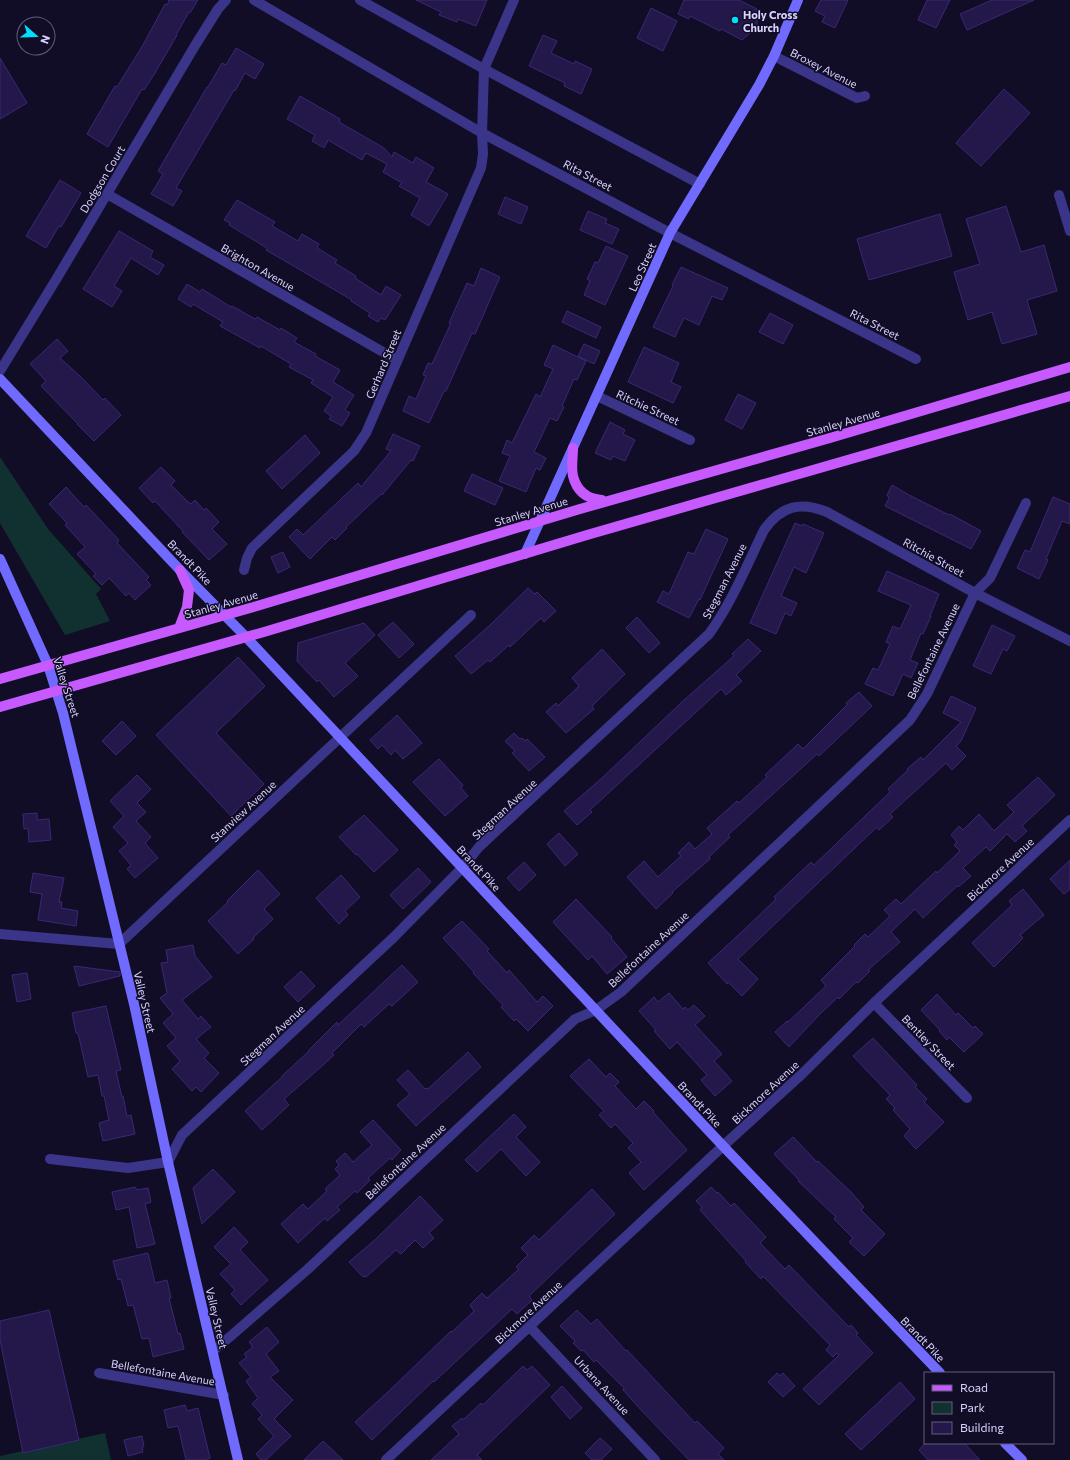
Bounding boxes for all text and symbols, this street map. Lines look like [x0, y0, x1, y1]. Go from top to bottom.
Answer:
place label: Holy Cross Church [743, 8, 798, 34]
marker: Holy Cross Church [730, 15, 740, 25]
north arrow [16, 16, 56, 56]
text: N [38, 33, 53, 46]
street label: Broxey Avenue [788, 46, 860, 91]
street label: Dodgson Court [77, 143, 127, 215]
street label: Rita Street [561, 157, 615, 194]
street label: Leo Street [626, 240, 659, 293]
street label: Brighton Avenue [219, 241, 297, 293]
street label: Rita Street [848, 306, 902, 342]
street label: Gerhard Street [363, 327, 404, 401]
street label: Ritchie Street [614, 387, 682, 428]
street label: Stanley Avenue [805, 405, 881, 439]
street label: Stanley Avenue [493, 494, 569, 528]
street label: Ritchie Street [901, 535, 967, 579]
street label: Brandt Pike [165, 537, 215, 587]
street label: Stegman Avenue [699, 541, 749, 621]
street label: Stanley Avenue [183, 587, 259, 621]
street label: Bellefontaine Avenue [904, 601, 962, 701]
street label: Valley Street [51, 655, 83, 719]
street label: Stegman Avenue [469, 776, 539, 842]
street label: Stanview Avenue [208, 777, 278, 845]
street label: Bickmore Avenue [964, 835, 1036, 903]
street label: Brandt Pike [455, 842, 504, 894]
street label: Bellefontaine Avenue [605, 908, 691, 990]
street label: Valley Street [132, 970, 159, 1035]
street label: Stegman Avenue [237, 1002, 307, 1068]
street label: Bentley Street [900, 1012, 959, 1072]
street label: Bickmore Avenue [729, 1058, 801, 1126]
street label: Brandt Pike [676, 1078, 725, 1130]
street label: Bellefontaine Avenue [362, 1120, 448, 1202]
street label: Bickmore Avenue [492, 1278, 564, 1346]
street label: Valley Street [204, 1286, 231, 1351]
street label: Brandt Pike [898, 1314, 948, 1364]
street label: Urbana Avenue [571, 1353, 633, 1417]
street label: Bellefontaine Avenue [110, 1356, 216, 1388]
legend [924, 1372, 1054, 1444]
text: Road [960, 1380, 988, 1394]
text: Park [960, 1400, 986, 1414]
text: Building [960, 1420, 1004, 1434]

